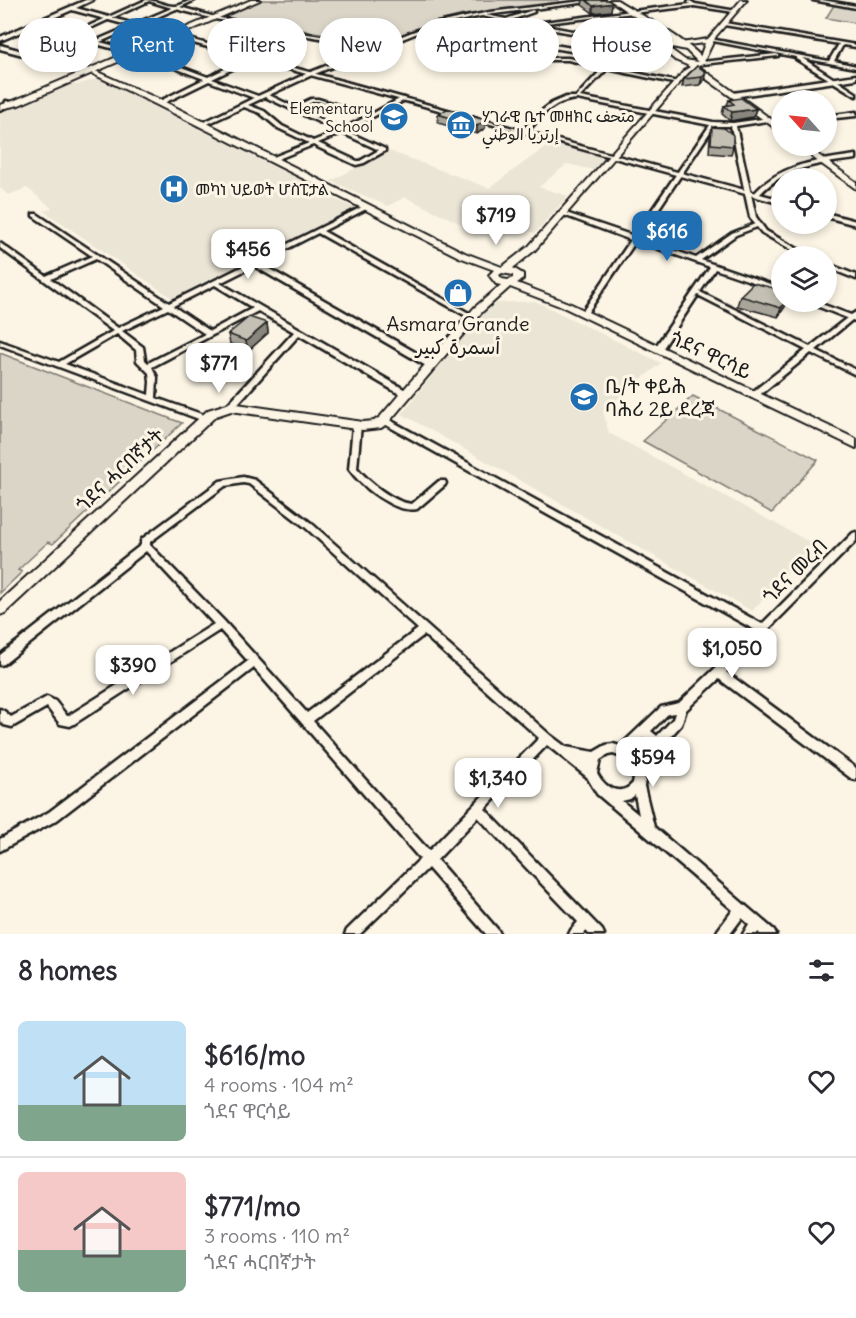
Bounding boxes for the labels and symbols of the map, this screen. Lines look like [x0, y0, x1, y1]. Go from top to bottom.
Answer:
north arrow [771, 90, 837, 156]
place label: Elementary School [289, 98, 373, 136]
school or university icon: Elementary School [378, 101, 410, 133]
place label: ሃገራዊ ቤተ መዘክር متحف إرتريا الوطني [482, 106, 635, 149]
museum icon: ሃገራዊ ቤተ መዘክር متحف إرتريا الوطني [445, 109, 477, 141]
hospital icon: መካነ ህይወት ሆስፒታል [158, 173, 190, 205]
place label: መካነ ህይወት ሆስፒታል [195, 179, 329, 199]
pin: $719 [460, 195, 532, 246]
pin: $616 [631, 211, 703, 262]
pin: $456 [212, 229, 284, 280]
shop icon: Asmara Grande أسمرة كبير [442, 277, 474, 309]
place label: Asmara Grande أسمرة كبير [387, 311, 529, 359]
street label: ጎደና ዋርሳይ [667, 325, 756, 384]
pin: $771 [183, 343, 255, 394]
place label: ቤ/ት ቀይሕ ባሕሪ 2ይ ደረጃ [605, 373, 715, 421]
school or university icon: ቤ/ት ቀይሕ ባሕሪ 2ይ ደረጃ [568, 381, 600, 413]
street label: ጎደና ሓርበኛታት [70, 422, 169, 517]
street label: ጎደና መረብ [757, 533, 832, 608]
pin: $1,050 [683, 628, 781, 679]
pin: $390 [97, 645, 169, 696]
pin: $594 [617, 737, 689, 788]
pin: $1,340 [449, 758, 547, 809]

